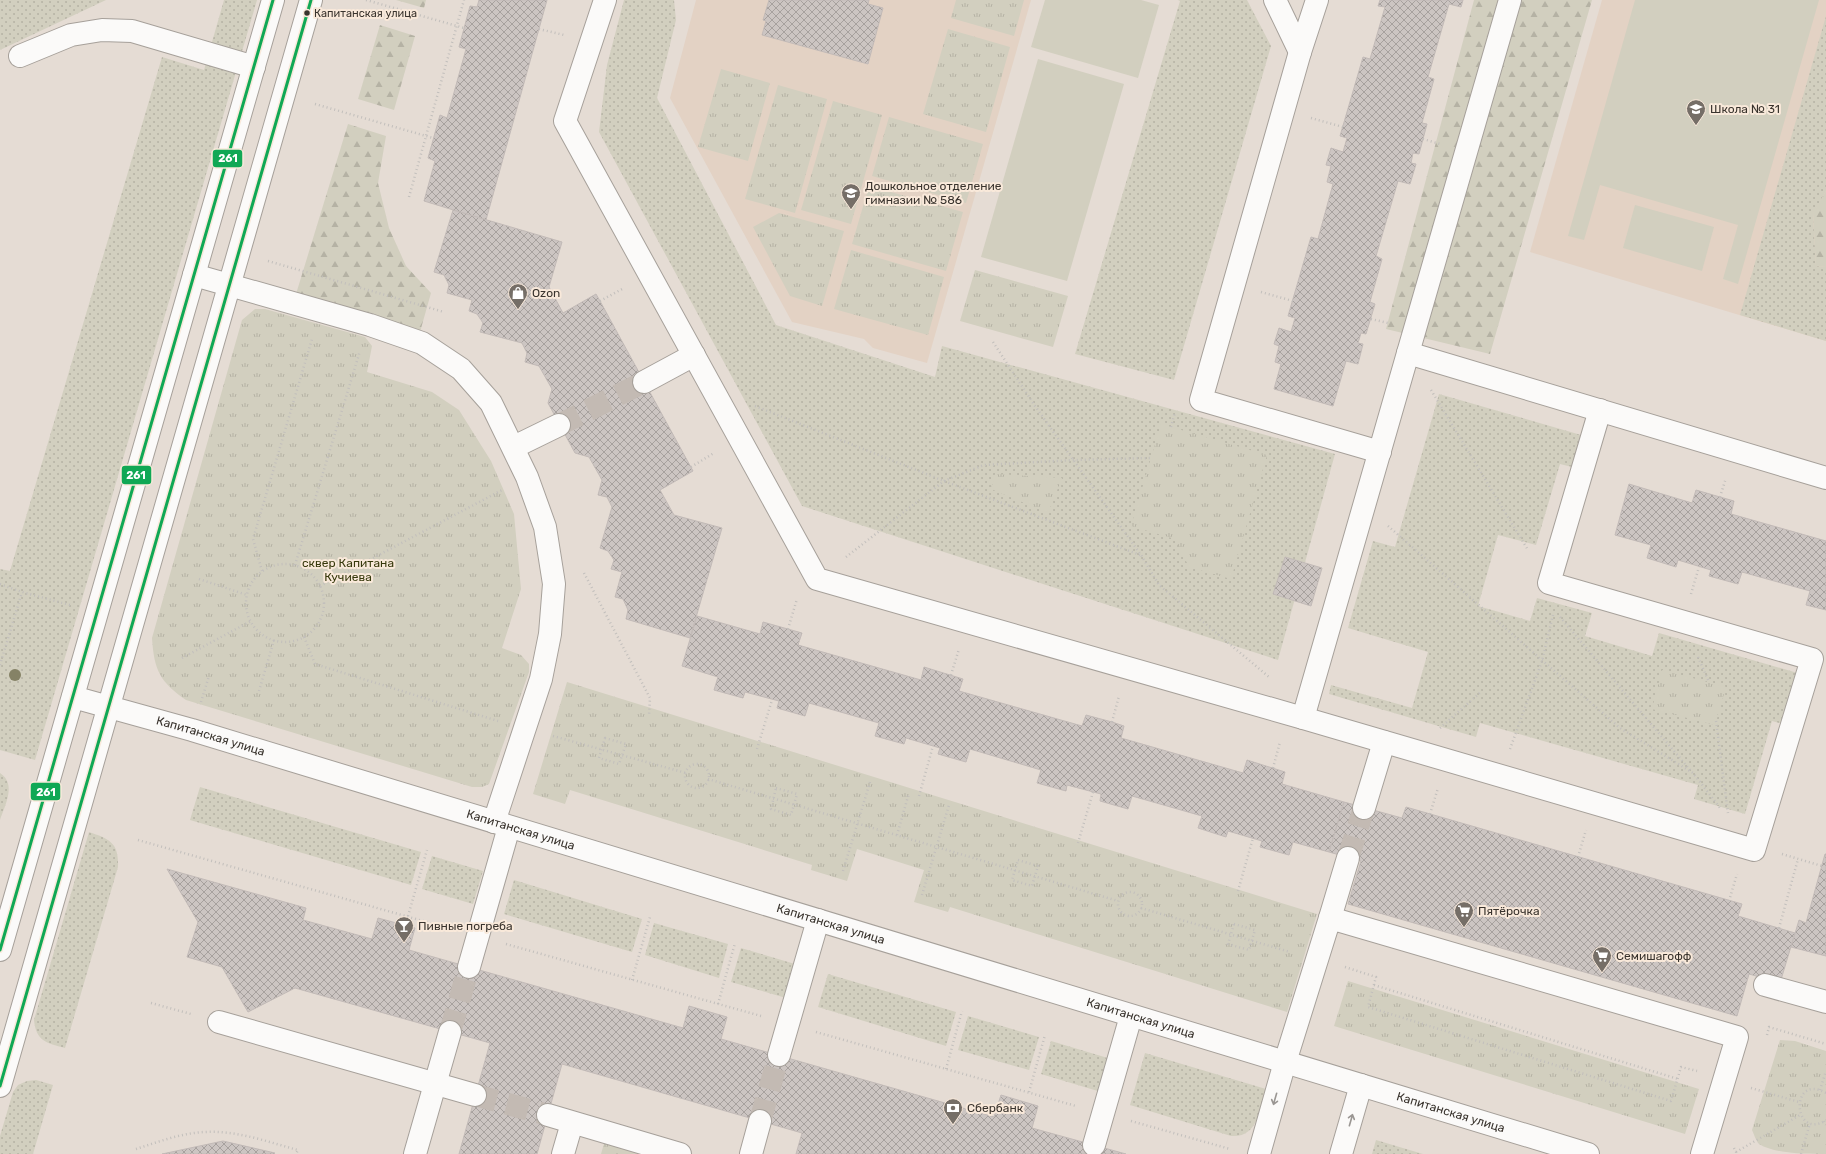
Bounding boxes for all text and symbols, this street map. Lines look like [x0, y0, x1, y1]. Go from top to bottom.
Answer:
place label: Капитанская улица [314, 7, 417, 20]
marker: Капитанская улица [302, 8, 312, 18]
school or university icon: Школа № 31 [1685, 98, 1707, 126]
place label: Школа № 31 [1710, 102, 1780, 116]
line badge: 261 [212, 149, 243, 168]
text: 261 [218, 152, 238, 165]
place label: Дошкольное отделение гимназии № 586 [865, 179, 1002, 207]
school or university icon: Дошкольное отделение гимназии № 586 [840, 182, 862, 210]
shop icon: Ozon [507, 282, 529, 310]
place label: Ozon [532, 286, 560, 300]
line badge: 261 [121, 465, 152, 485]
text: 261 [126, 469, 146, 482]
park label: сквер Капитана Кучиева [302, 556, 394, 584]
street label: Капитанская улица [155, 713, 267, 759]
line badge: 261 [30, 782, 61, 801]
text: 261 [36, 786, 56, 799]
street label: Капитанская улица [465, 807, 577, 853]
supermarket icon: Пятёрочка [1453, 900, 1475, 928]
street label: Капитанская улица [775, 901, 887, 947]
place label: Пятёрочка [1478, 904, 1540, 918]
bar icon: Пивные погреба [393, 915, 415, 943]
place label: Пивные погреба [418, 919, 513, 933]
supermarket icon: Семишагофф [1591, 945, 1613, 973]
place label: Семишагофф [1616, 949, 1691, 963]
street label: Капитанская улица [1085, 995, 1197, 1041]
street label: Капитанская улица [1395, 1089, 1507, 1135]
one-way arrow [1270, 1093, 1278, 1106]
bank icon: Сбербанк [942, 1097, 964, 1125]
place label: Сбербанк [967, 1101, 1024, 1115]
one-way arrow [1348, 1113, 1355, 1126]

